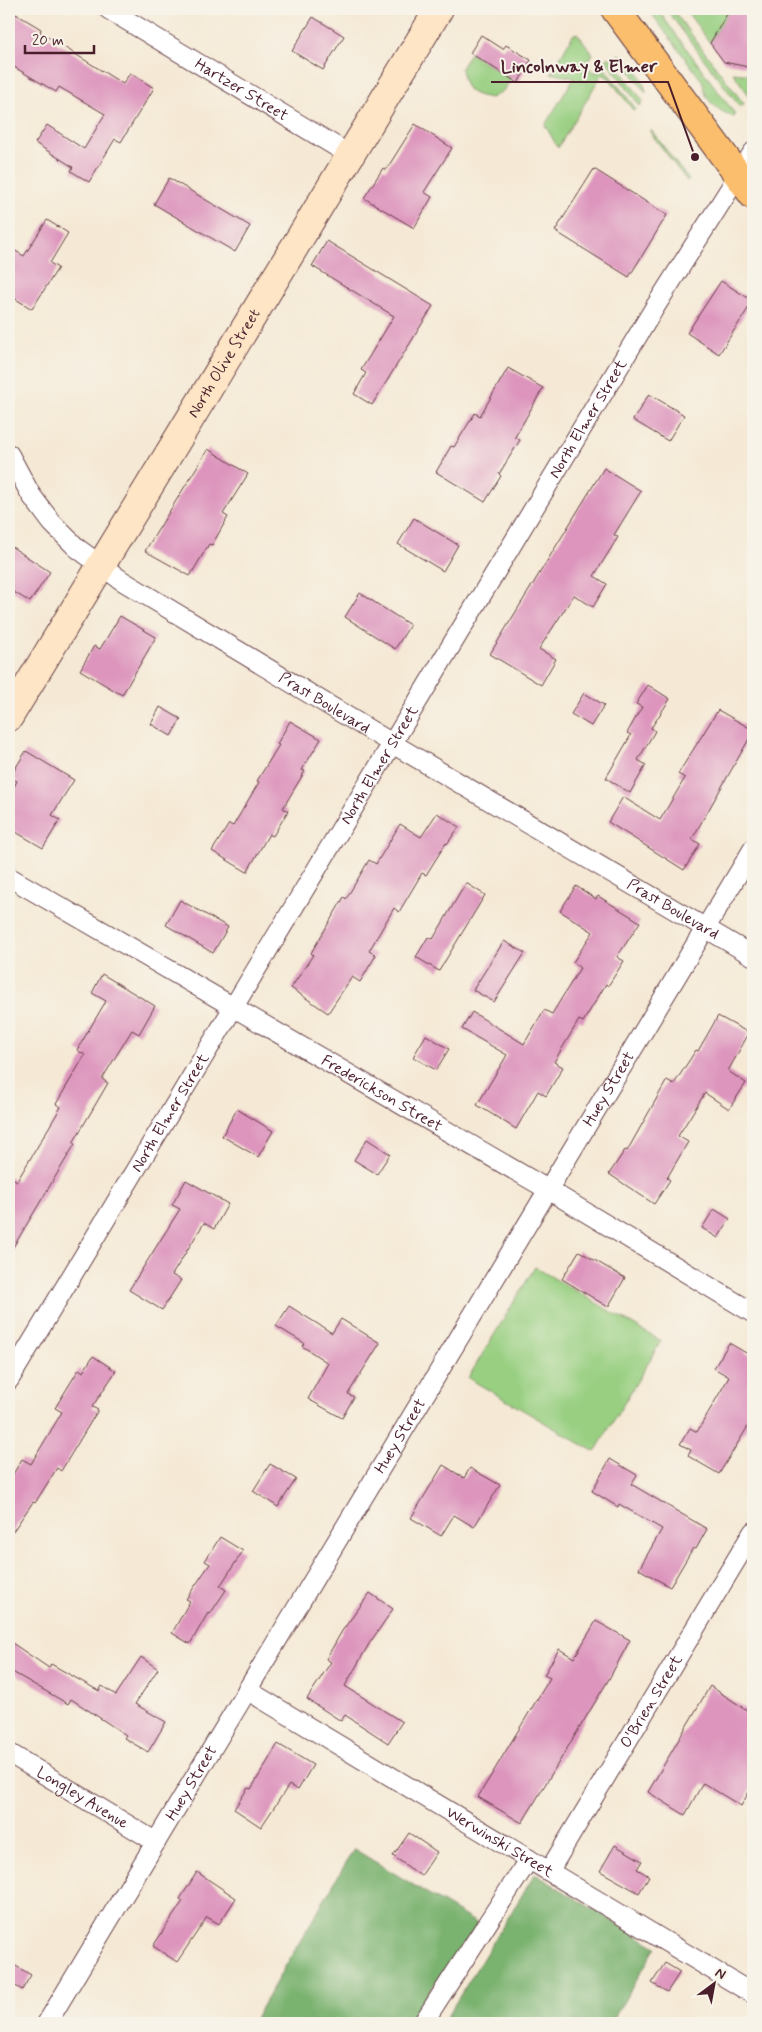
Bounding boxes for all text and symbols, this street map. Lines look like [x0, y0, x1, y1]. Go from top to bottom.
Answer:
scale bar [25, 22, 94, 54]
text: 20 m [32, 31, 64, 51]
callout: Lincolnway & Elmer [491, 49, 668, 82]
street label: Hartzer Street [191, 53, 293, 126]
text: Lincolnway & Elmer [501, 55, 658, 79]
street label: North Olive Street [183, 305, 265, 422]
street label: North Elmer Street [544, 355, 632, 482]
street label: Prast Boulevard [275, 667, 374, 738]
street label: North Elmer Street [336, 701, 423, 828]
street label: Prast Boulevard [623, 874, 723, 944]
street label: Huey Street [578, 1047, 640, 1130]
street label: North Elmer Street [126, 1049, 214, 1176]
street label: Frederickson Street [317, 1050, 447, 1137]
street label: Huey Street [369, 1394, 431, 1477]
street label: O'Brien Street [615, 1650, 687, 1752]
street label: Huey Street [161, 1741, 222, 1824]
street label: Longley Avenue [33, 1762, 133, 1834]
street label: Werwinski Street [442, 1802, 558, 1883]
north arrow [690, 1960, 740, 2010]
text: N [712, 1964, 729, 1984]

